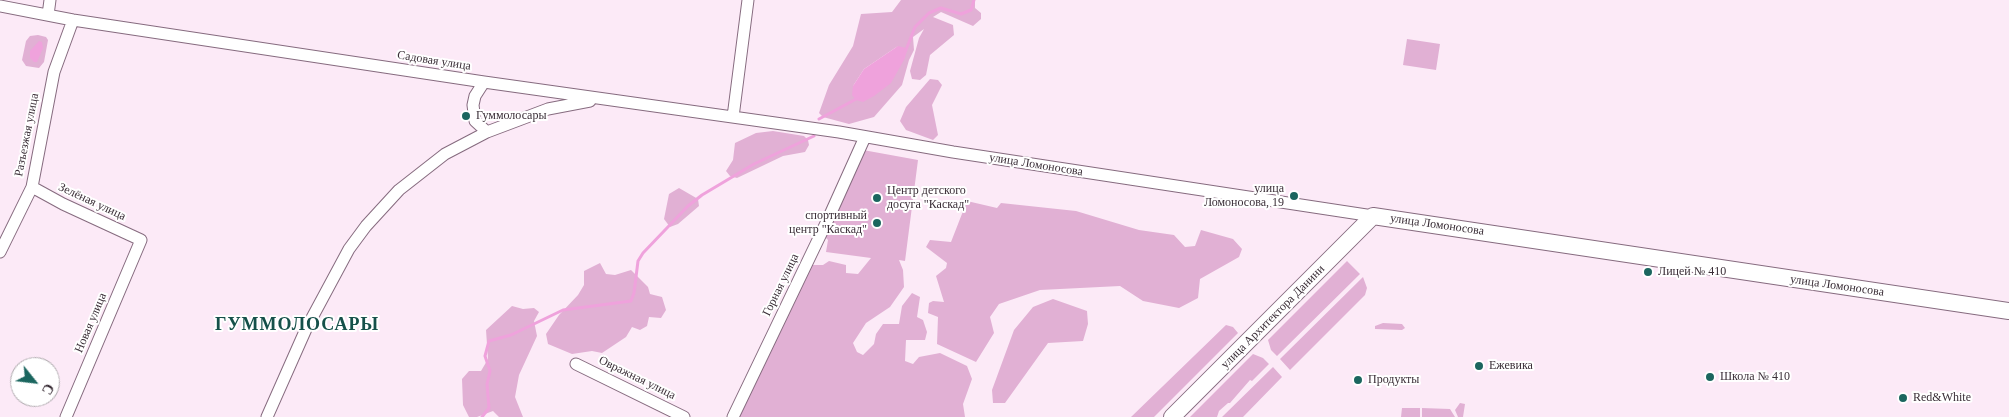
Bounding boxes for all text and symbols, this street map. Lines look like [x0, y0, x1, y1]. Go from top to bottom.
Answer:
street label: Садовая улица [396, 48, 472, 74]
street label: Разъезжая улица [12, 92, 42, 178]
place label: Гуммолосары [476, 109, 546, 123]
marker: Гуммолосары [460, 110, 472, 122]
street label: улица Ломоносова [988, 150, 1084, 180]
street label: Зелёная улица [56, 180, 128, 224]
place label: улица Ломоносова, 19 [1204, 182, 1284, 210]
place label: Центр детского досуга "Каскад" [887, 184, 969, 212]
marker: улица Ломоносова, 19 [1288, 190, 1300, 202]
marker: Центр детского досуга "Каскад" [871, 192, 883, 204]
place label: спортивный центр "Каскад" [789, 209, 867, 237]
street label: улица Ломоносова [1389, 211, 1485, 239]
marker: спортивный центр "Каскад" [871, 217, 883, 229]
street label: Горная улица [760, 251, 802, 319]
street label: улица Архитектора Данини [1218, 262, 1328, 372]
place label: Лицей № 410 [1658, 265, 1726, 279]
marker: Лицей № 410 [1642, 266, 1654, 278]
street label: улица Ломоносова [1789, 272, 1885, 300]
street label: Новая улица [72, 291, 110, 355]
district label: ГУММОЛОСАРЫ [214, 314, 380, 336]
street label: Овражная улица [596, 353, 678, 403]
north arrow [10, 357, 60, 407]
place label: Ежевика [1489, 359, 1533, 373]
marker: Ежевика [1473, 360, 1485, 372]
place label: Школа № 410 [1720, 370, 1790, 384]
marker: Школа № 410 [1704, 371, 1716, 383]
place label: Продукты [1368, 373, 1419, 387]
marker: Продукты [1352, 374, 1364, 386]
text: С [39, 381, 57, 397]
place label: Red&White [1913, 391, 1971, 405]
marker: Red&White [1897, 392, 1909, 404]

